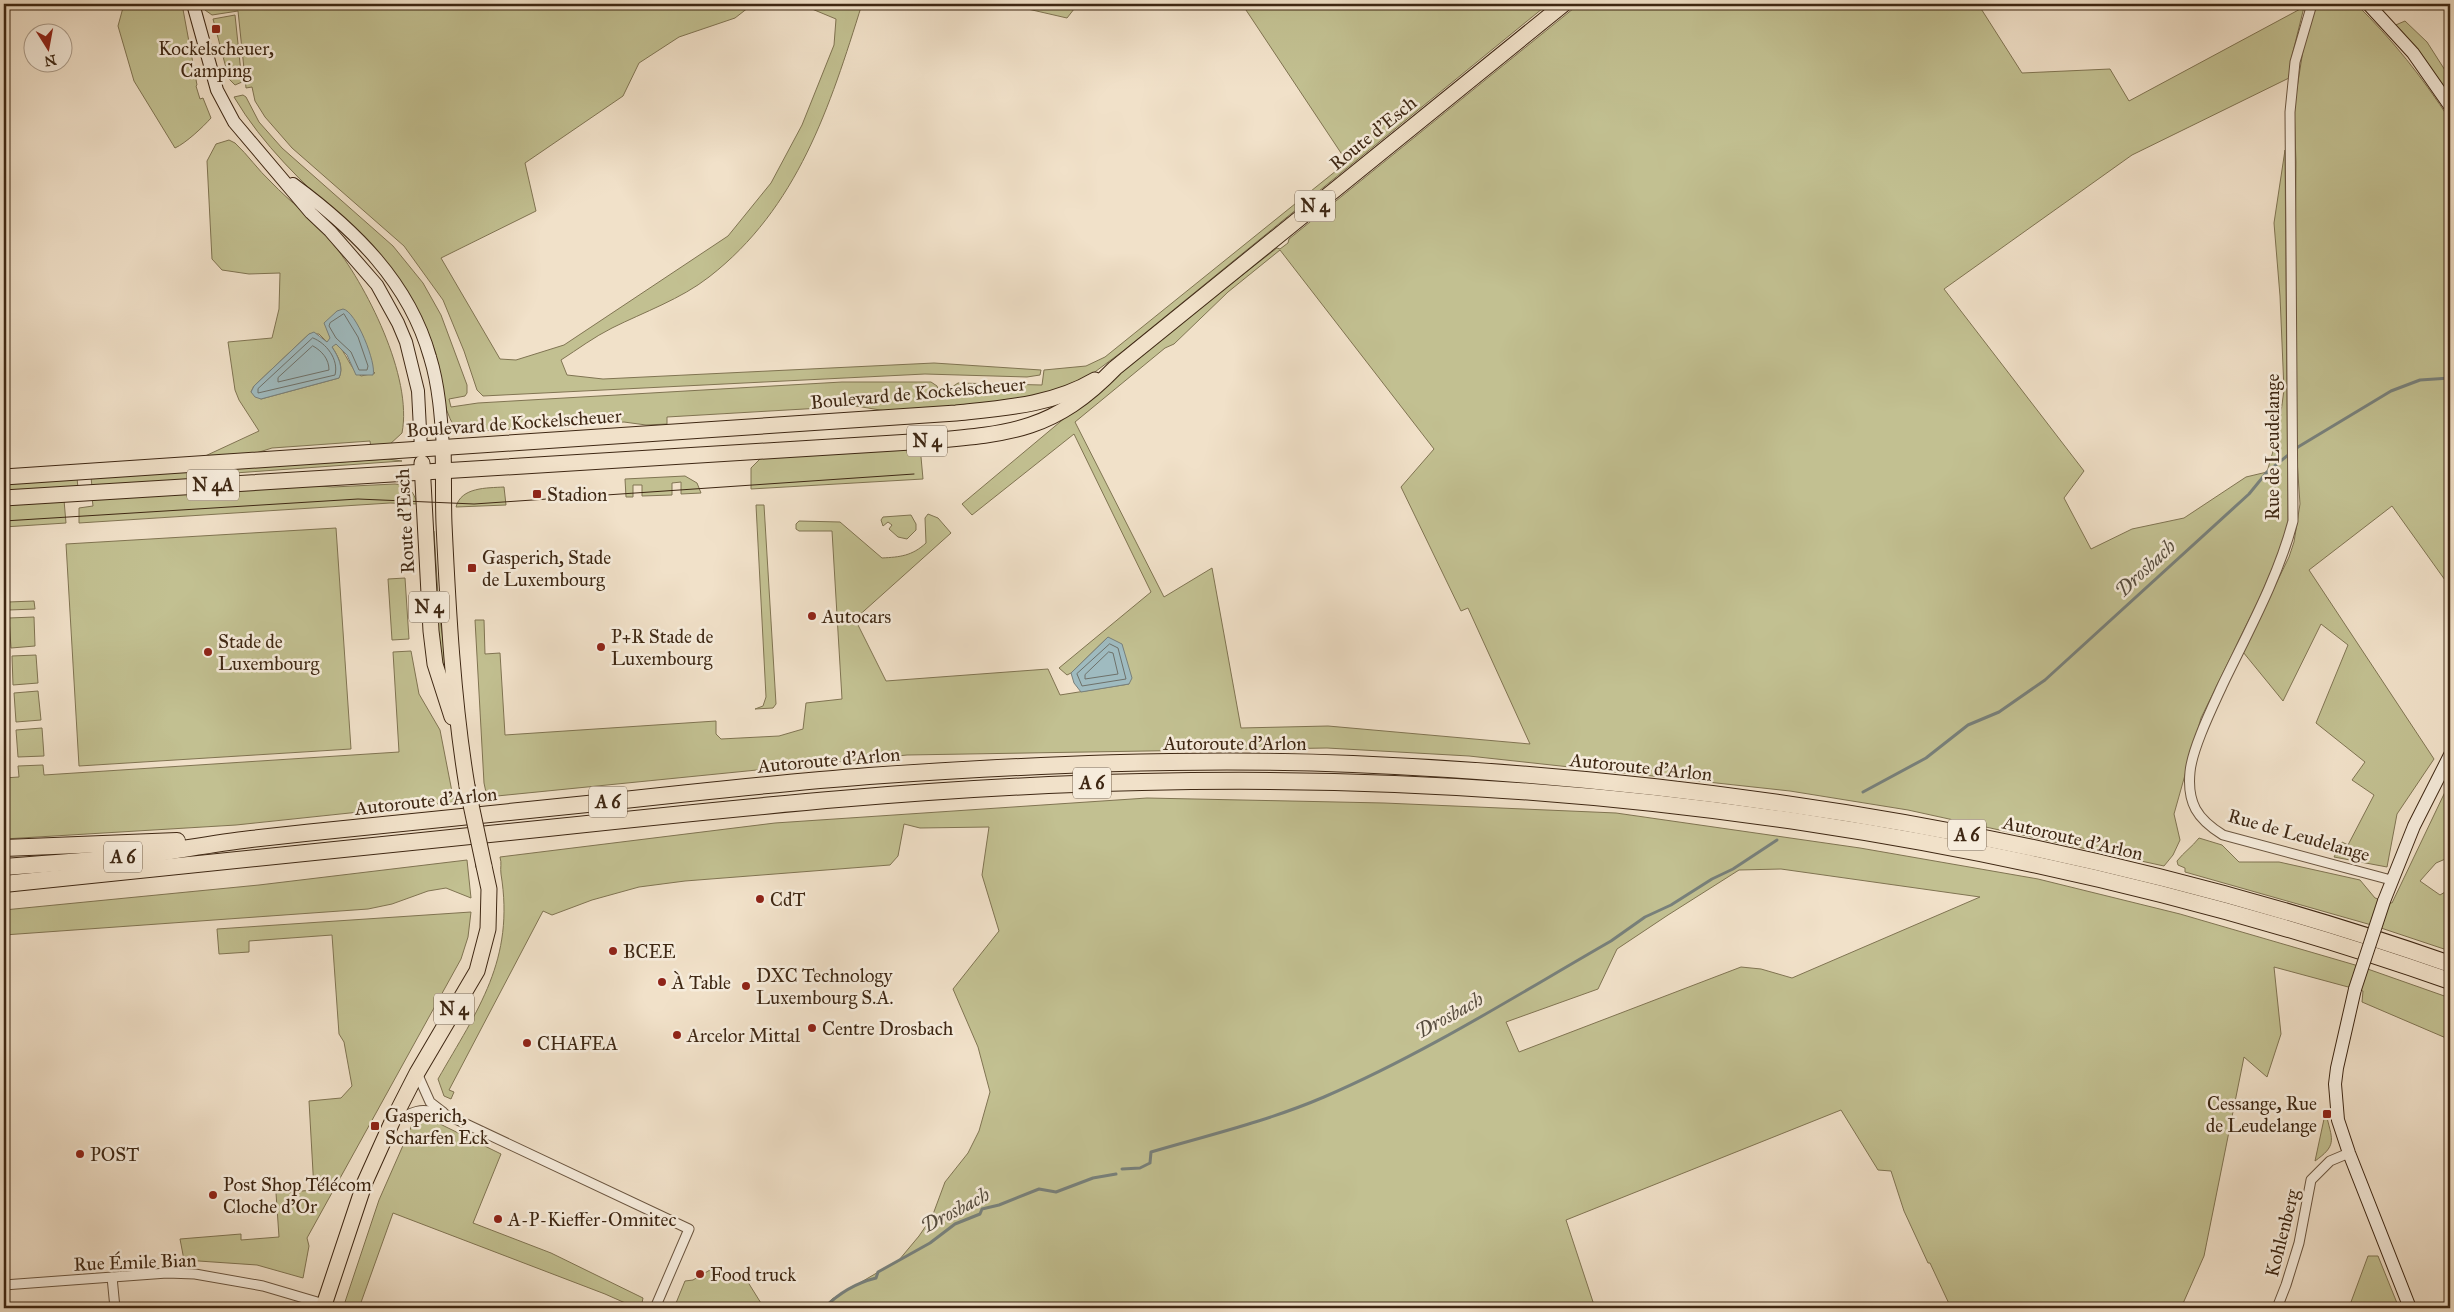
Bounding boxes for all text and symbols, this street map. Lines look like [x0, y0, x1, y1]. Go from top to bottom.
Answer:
north arrow [22, 22, 72, 72]
marker: Kockelscheuer, Camping [210, 23, 222, 35]
place label: Kockelscheuer, Camping [158, 37, 274, 83]
text: N [43, 51, 58, 70]
street label: Route d'Esch [1325, 91, 1421, 175]
road number: N 4 [1295, 190, 1335, 222]
street label: Boulevard de Kockelscheuer [810, 372, 1027, 414]
street label: Rue de Leudelange [2261, 374, 2285, 520]
street label: Boulevard de Kockelscheuer [406, 404, 623, 442]
road number: N 4 [907, 426, 947, 456]
street label: Route d'Esch [391, 467, 419, 574]
road number: N 4A [187, 470, 239, 500]
place label: Stadion [547, 483, 607, 506]
marker: Stadion [531, 488, 543, 500]
water label: Drosbach [2110, 534, 2180, 602]
place label: Gasperich, Stade de Luxembourg [482, 546, 611, 592]
marker: Gasperich, Stade de Luxembourg [466, 562, 478, 574]
road number: N 4 [409, 592, 449, 622]
place label: Autocars [821, 605, 891, 628]
marker: Autocars [806, 610, 818, 622]
place label: P+R Stade de Luxembourg [611, 625, 714, 671]
place label: Stade de Luxembourg [218, 630, 319, 676]
marker: P+R Stade de Luxembourg [595, 641, 607, 653]
marker: Stade de Luxembourg [202, 646, 214, 658]
street label: Autoroute d'Arlon [1162, 732, 1307, 755]
street label: Autoroute d'Arlon [756, 742, 901, 778]
street label: Autoroute d'Arlon [1568, 748, 1713, 786]
road number: A 6 [1073, 768, 1111, 798]
street label: Autoroute d'Arlon [353, 782, 498, 820]
road number: A 6 [589, 786, 627, 818]
street label: Rue de Leudelange [2225, 804, 2373, 867]
street label: Autoroute d'Arlon [2000, 810, 2145, 865]
road number: A 6 [1948, 820, 1986, 850]
road number: A 6 [104, 842, 142, 872]
place label: CdT [770, 888, 806, 911]
marker: CdT [754, 893, 766, 905]
place label: BCEE [623, 940, 676, 963]
marker: BCEE [607, 945, 619, 957]
place label: DXC Technology Luxembourg S.A. [756, 964, 893, 1010]
place label: À Table [671, 970, 731, 994]
marker: À Table [656, 976, 668, 988]
marker: DXC Technology Luxembourg S.A. [740, 980, 752, 992]
water label: Drosbach [1411, 986, 1487, 1043]
road number: N 4 [434, 994, 474, 1024]
place label: Centre Drosbach [822, 1017, 954, 1040]
marker: Centre Drosbach [806, 1022, 818, 1034]
place label: Arcelor Mittal [686, 1024, 801, 1047]
marker: Arcelor Mittal [671, 1029, 683, 1041]
place label: CHAFEA [537, 1032, 618, 1055]
marker: CHAFEA [521, 1037, 533, 1049]
place label: Cessange, Rue de Leudelange [2206, 1092, 2317, 1138]
place label: Gasperich, Scharfen Eck [385, 1104, 489, 1149]
marker: Cessange, Rue de Leudelange [2321, 1108, 2333, 1120]
marker: Gasperich, Scharfen Eck [369, 1120, 381, 1132]
place label: POST [90, 1143, 139, 1166]
marker: POST [74, 1148, 86, 1160]
place label: Post Shop Télécom Cloche d'Or [223, 1173, 372, 1218]
water label: Drosbach [917, 1182, 994, 1238]
street label: Kohlenberg [2260, 1187, 2305, 1280]
marker: Post Shop Télécom Cloche d'Or [207, 1189, 219, 1201]
place label: A-P-Kieffer-Omnitec [507, 1208, 677, 1231]
marker: A-P-Kieffer-Omnitec [492, 1213, 504, 1225]
street label: Rue Émile Bian [73, 1247, 197, 1276]
place label: Food truck [710, 1263, 796, 1286]
marker: Food truck [694, 1268, 706, 1280]

